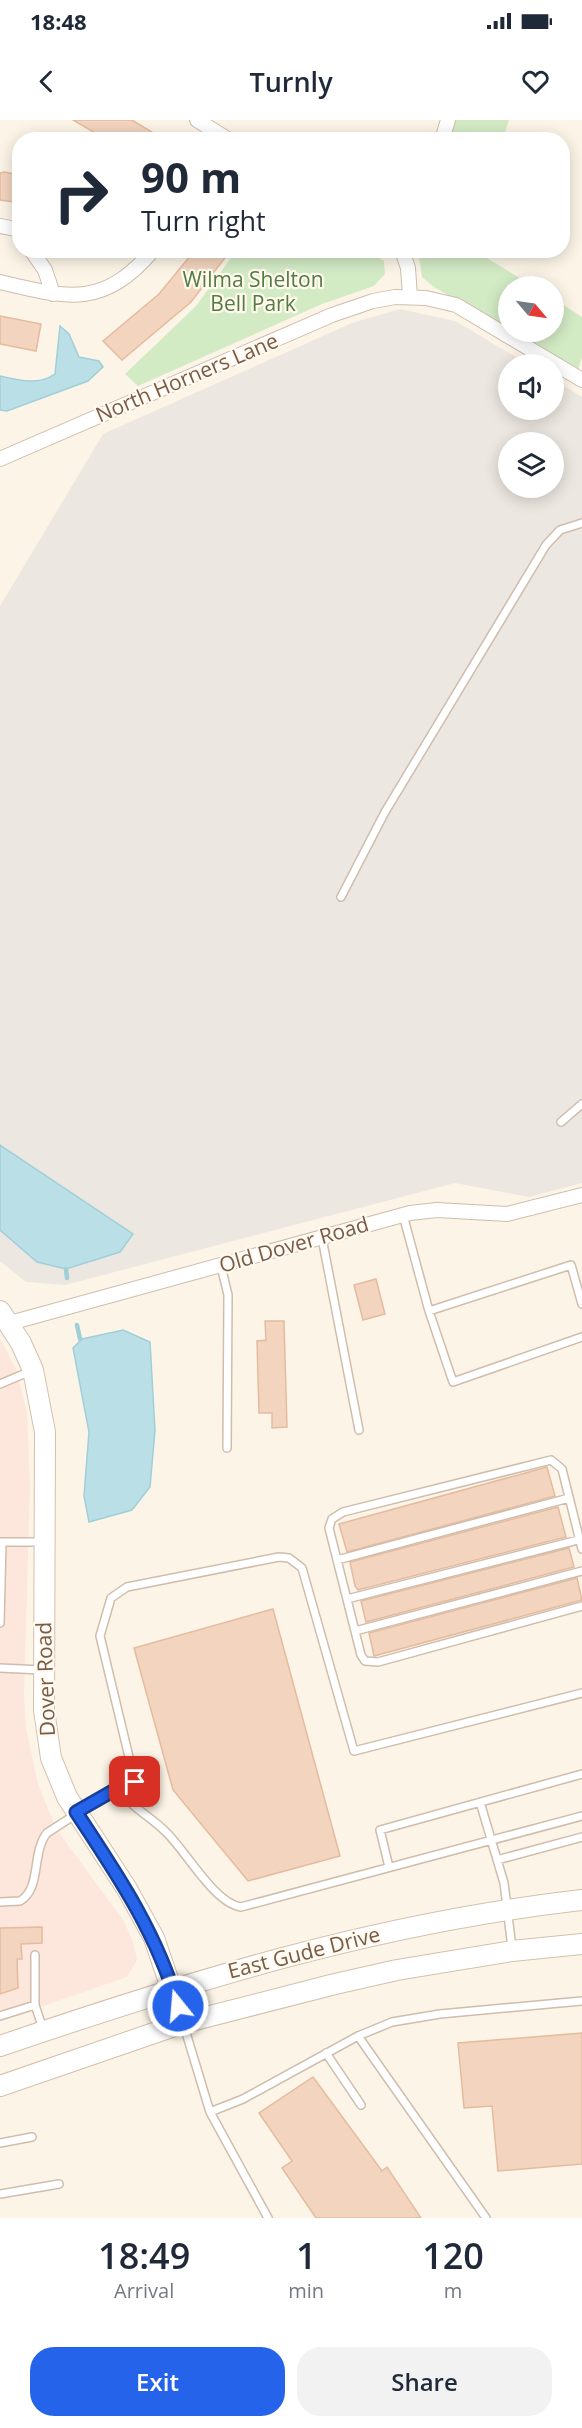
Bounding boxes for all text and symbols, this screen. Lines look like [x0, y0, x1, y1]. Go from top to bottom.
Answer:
text: 18:48 [30, 6, 87, 36]
text: Turnly [249, 63, 333, 100]
icon: back [30, 65, 63, 98]
icon: heart [519, 65, 552, 98]
text: 90 m [141, 148, 241, 205]
icon: right [42, 156, 120, 234]
text: Turn right [141, 202, 266, 239]
park label: Wilma Shelton Bell Park [182, 265, 324, 317]
north arrow [498, 276, 564, 342]
map controls [498, 276, 564, 498]
street label: North Horners Lane [91, 326, 282, 428]
button: sound [498, 354, 564, 420]
button: layers [498, 432, 564, 498]
street label: Old Dover Road [216, 1209, 372, 1279]
street label: Dover Road [29, 1621, 61, 1737]
pin [109, 1756, 160, 1807]
icon: arrive [118, 1765, 151, 1798]
street label: East Gude Drive [225, 1920, 383, 1984]
position arrow [146, 1974, 210, 2038]
text: 18:49 [98, 2231, 190, 2280]
text: 1 [296, 2231, 317, 2280]
text: 120 [422, 2231, 484, 2280]
text: Arrival [114, 2277, 174, 2304]
text: min [288, 2277, 324, 2304]
text: m [444, 2277, 462, 2304]
button: Exit [30, 2347, 285, 2416]
button: Share [297, 2347, 552, 2416]

